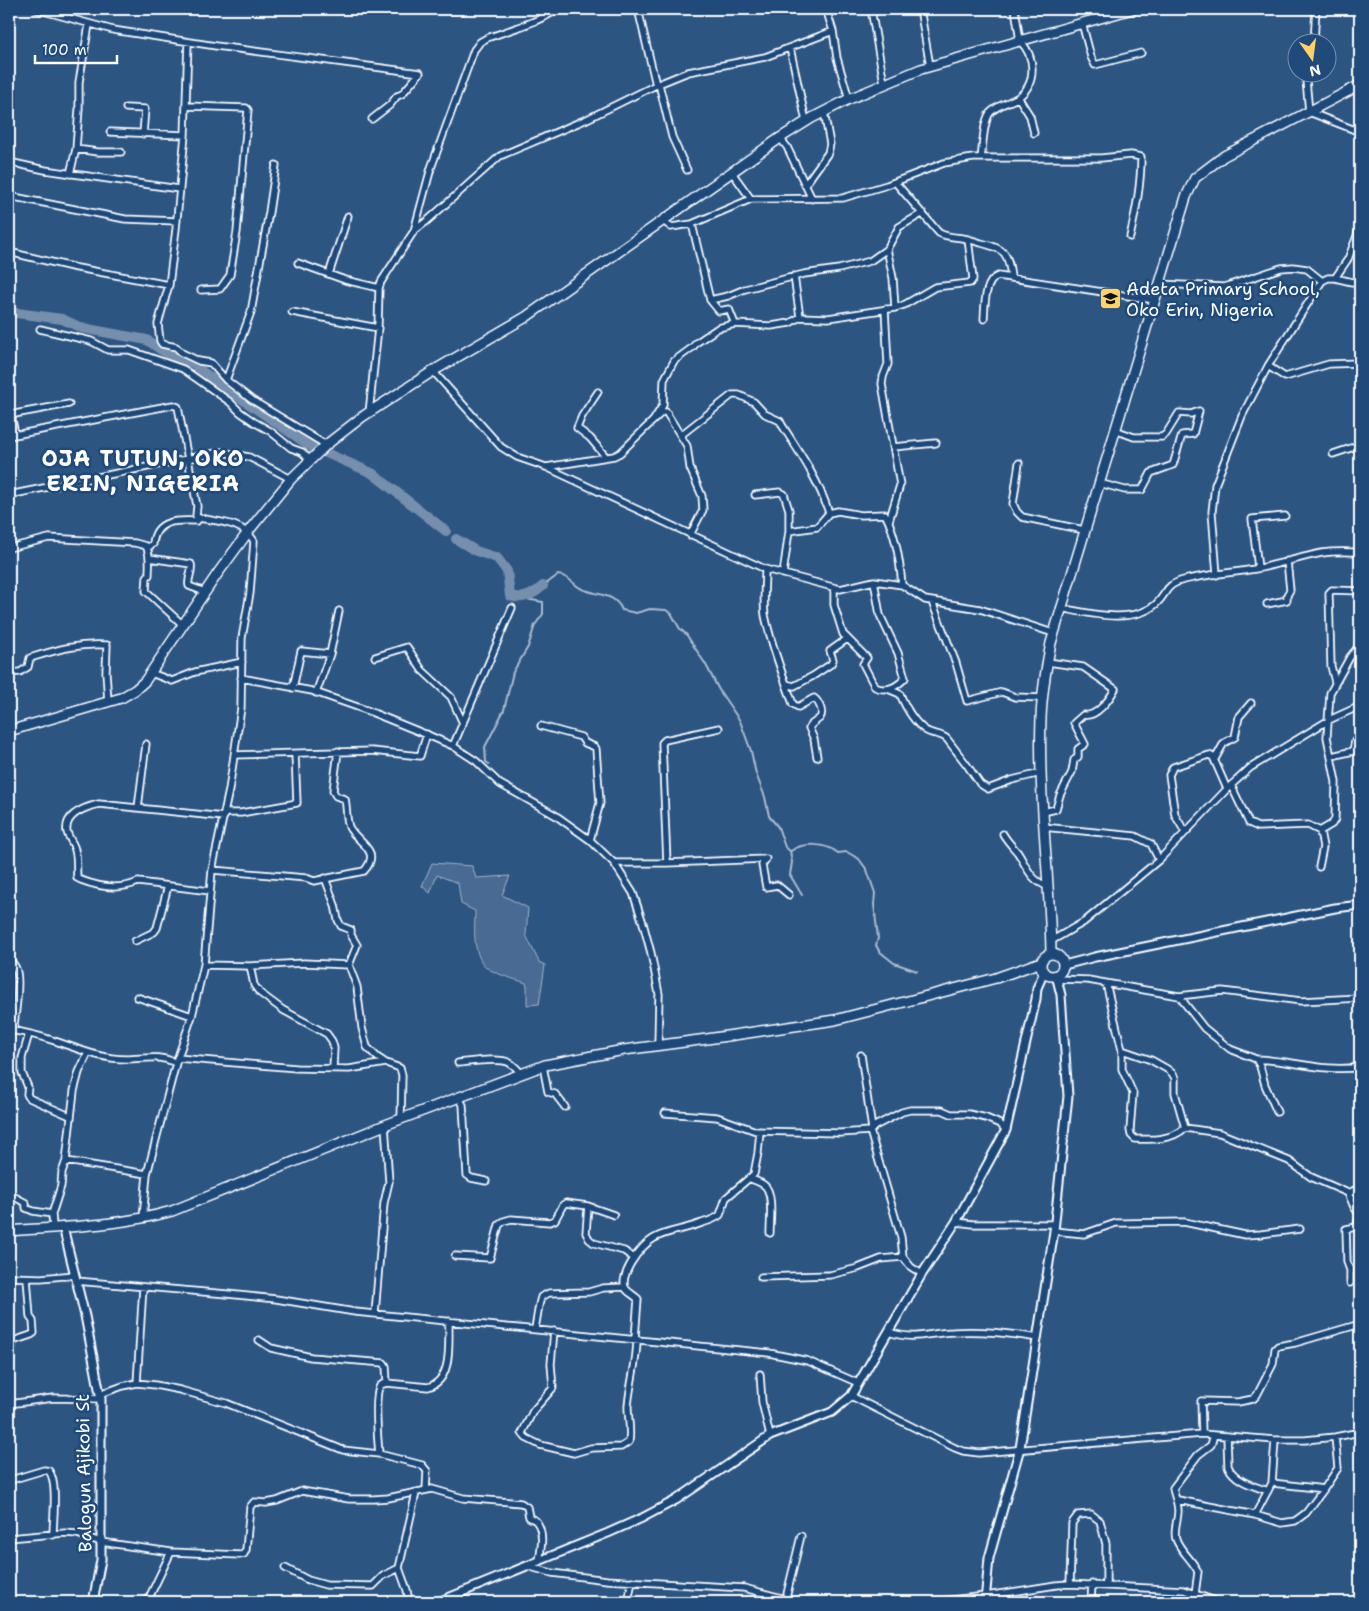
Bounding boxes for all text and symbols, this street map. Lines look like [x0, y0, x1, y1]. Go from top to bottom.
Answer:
scale bar [35, 32, 118, 64]
north arrow [1286, 32, 1336, 82]
text: 100 m [42, 40, 87, 60]
text: N [1308, 61, 1323, 81]
place label: Adeta Primary School, Oko Erin, Nigeria [1126, 277, 1320, 322]
school or university icon: Adeta Primary School, Oko Erin, Nigeria [1098, 287, 1122, 311]
district label: OJA TUTUN, OKO ERIN, NIGERIA [41, 444, 245, 498]
street label: Balogun Ajikobi St [71, 1394, 97, 1552]

